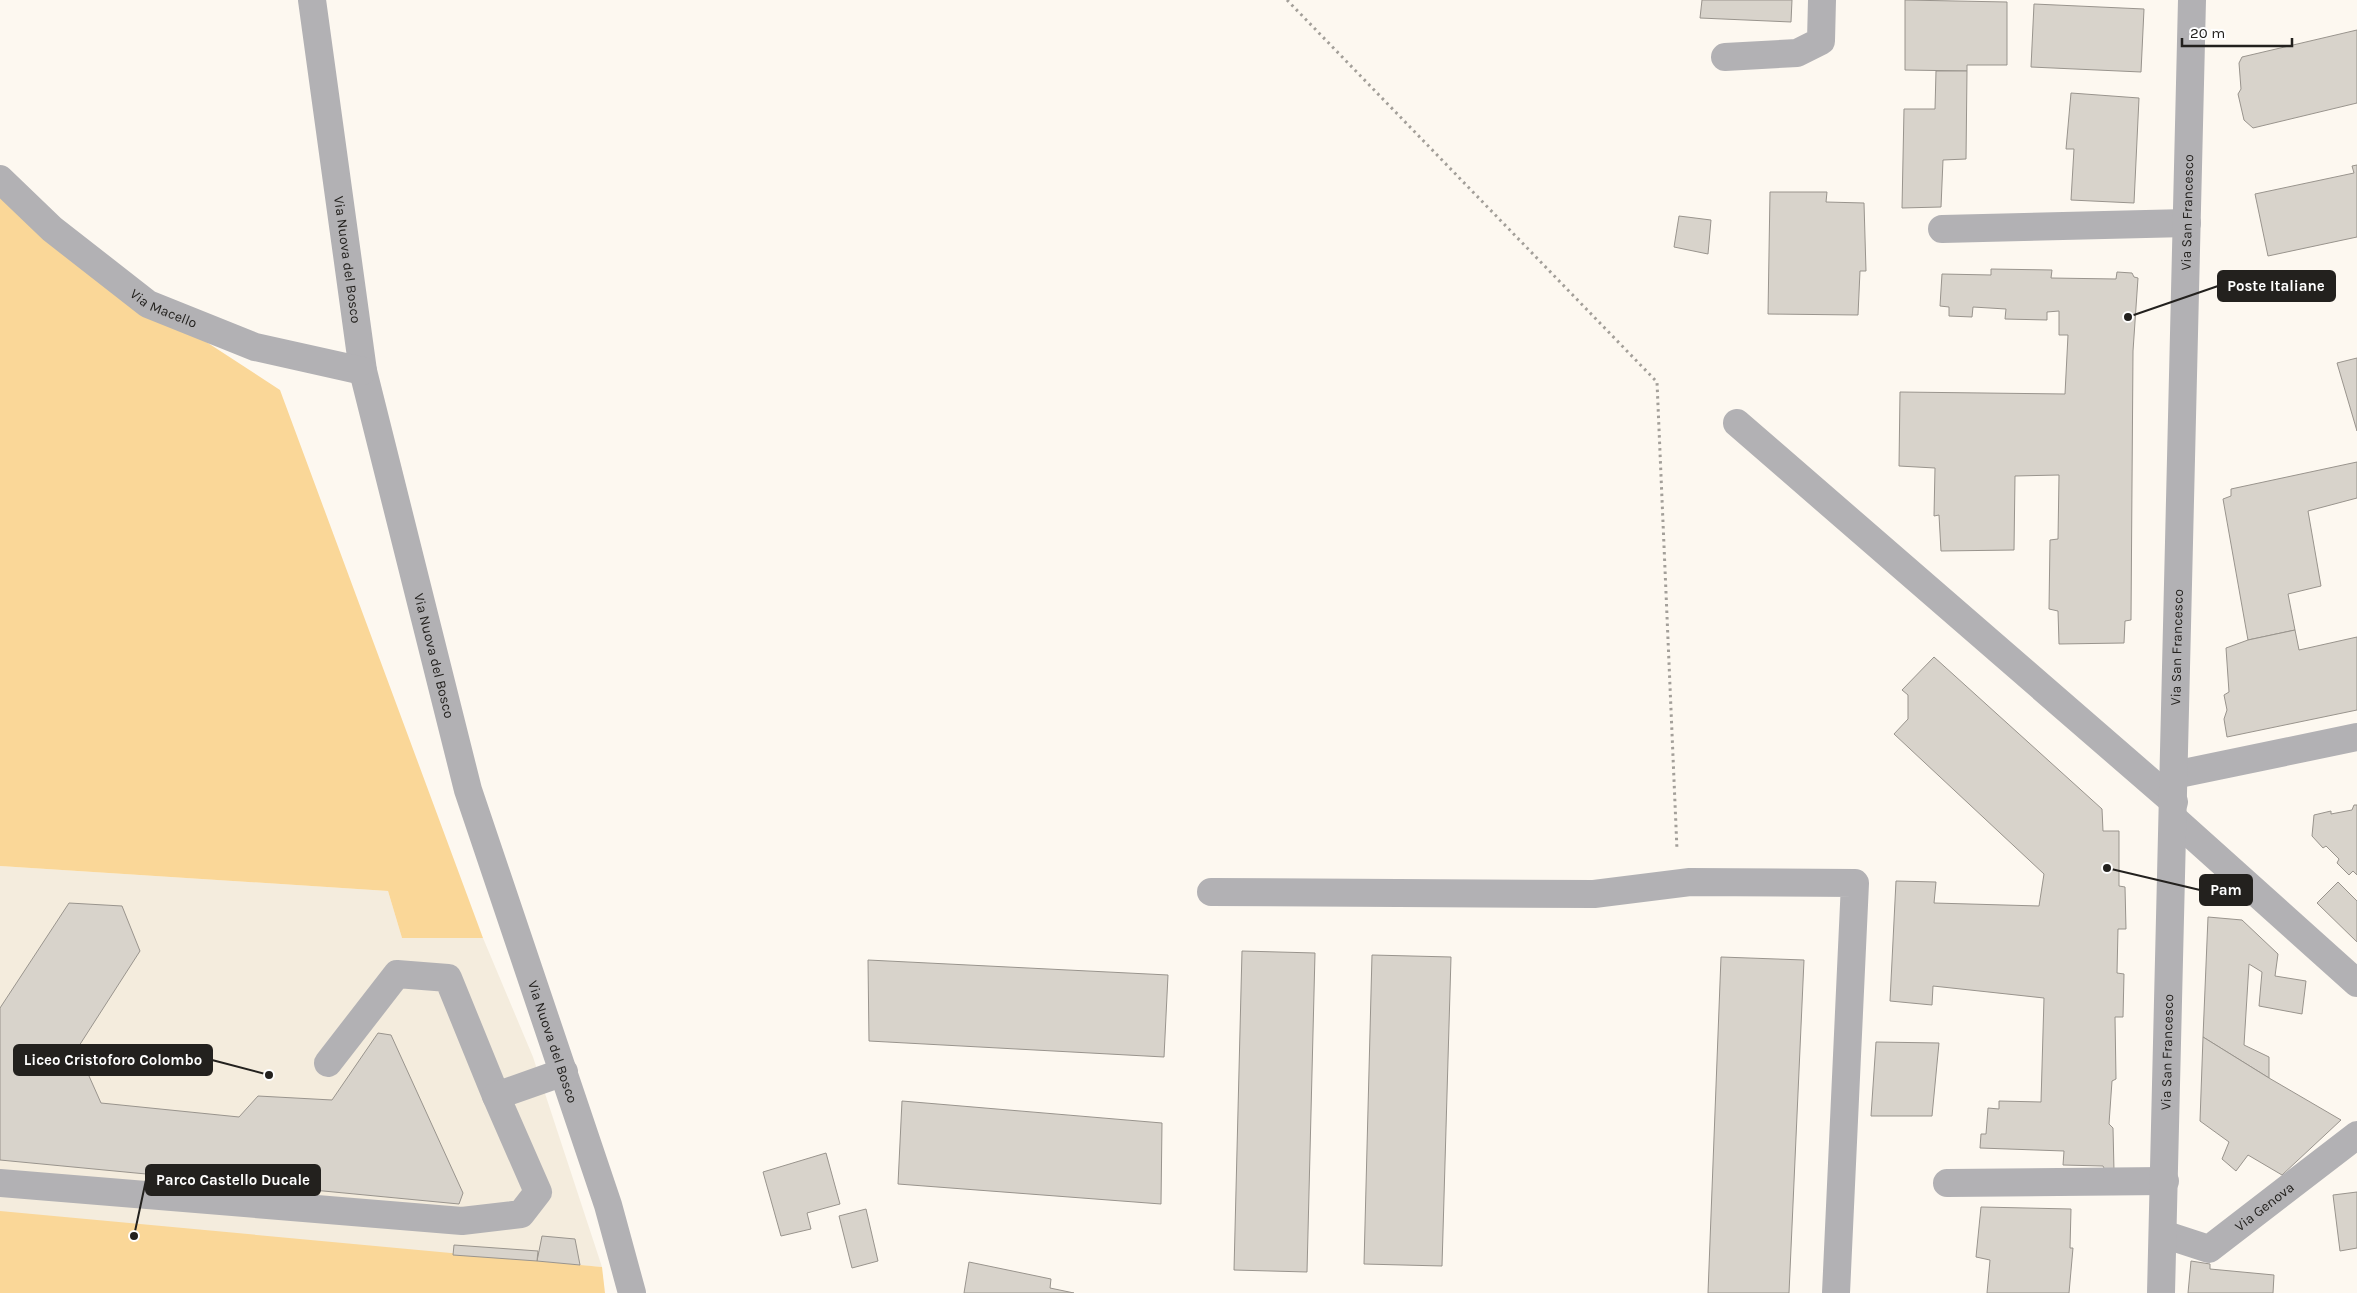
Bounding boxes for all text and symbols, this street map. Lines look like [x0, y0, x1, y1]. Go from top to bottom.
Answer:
scale bar [2182, 15, 2292, 47]
text: 20 m [2190, 24, 2225, 42]
street label: Via San Francesco [2177, 154, 2197, 271]
street label: Via Nuova del Bosco [331, 195, 365, 324]
callout: Poste Italiane [2218, 271, 2335, 301]
text: Poste Italiane [2227, 277, 2325, 295]
street label: Via Macello [127, 285, 200, 331]
street label: Via San Francesco [2167, 589, 2186, 706]
street label: Via Nuova del Bosco [411, 591, 458, 720]
callout: Pam [2200, 875, 2252, 905]
text: Pam [2210, 881, 2242, 899]
street label: Via Nuova del Bosco [524, 978, 581, 1105]
street label: Via San Francesco [2157, 994, 2177, 1110]
callout: Liceo Cristoforo Colombo [14, 1045, 212, 1075]
text: Liceo Cristoforo Colombo [24, 1051, 202, 1069]
callout: Parco Castello Ducale [146, 1165, 320, 1195]
text: Parco Castello Ducale [156, 1171, 310, 1189]
street label: Via Genova [2231, 1178, 2297, 1235]

